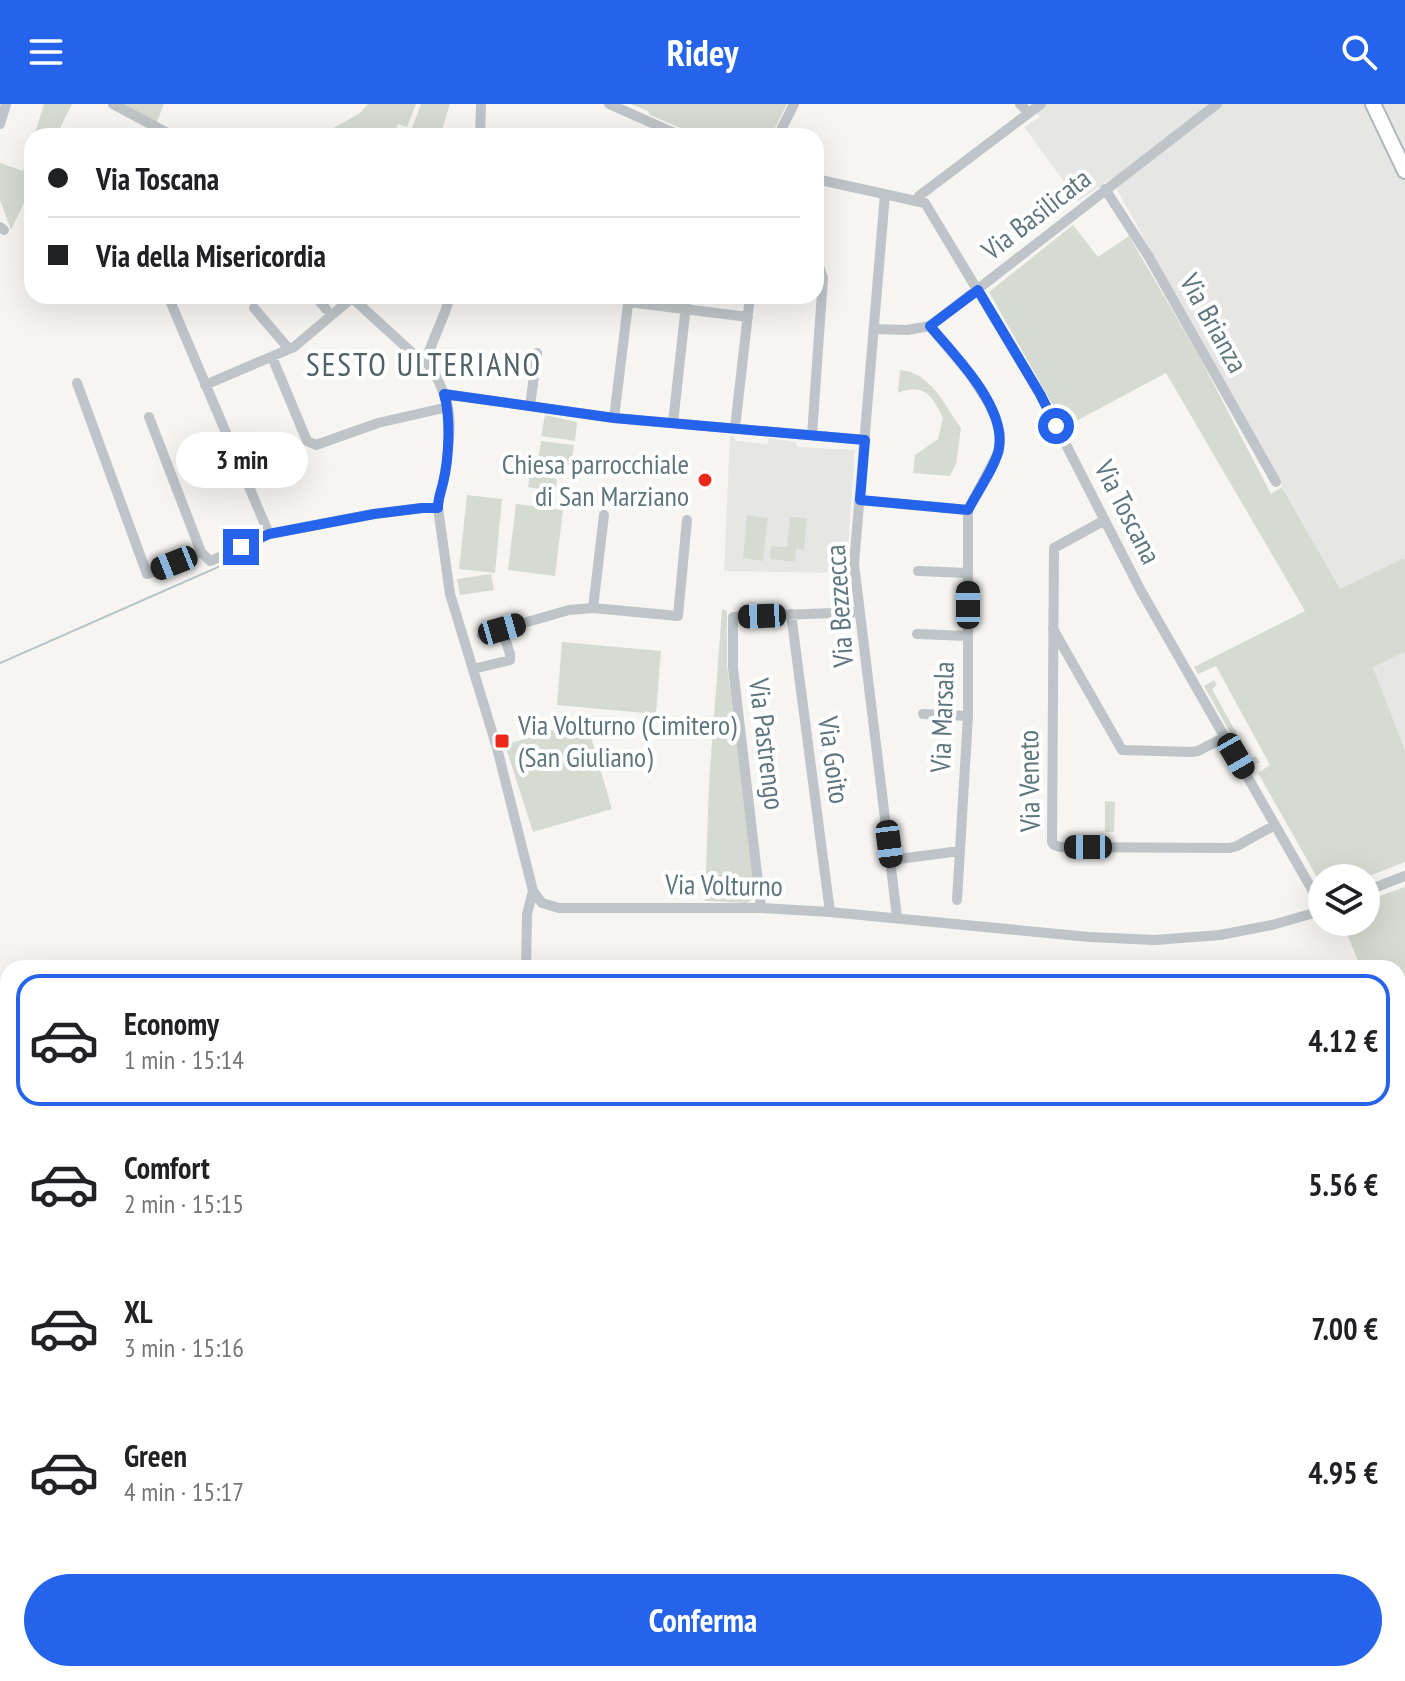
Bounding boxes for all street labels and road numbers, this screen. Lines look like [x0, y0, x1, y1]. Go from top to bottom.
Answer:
street label: Via Basilicata [973, 159, 1098, 268]
street label: Via Brianza [1172, 266, 1257, 379]
street label: Via Toscana [1086, 453, 1170, 570]
street label: Via Bezzecca [816, 544, 861, 669]
street label: Via Marsala [921, 661, 962, 774]
street label: Via Pastrengo [741, 675, 794, 812]
street label: Via Goito [810, 713, 859, 806]
street label: Via Veneto [1009, 730, 1048, 833]
street label: Via Volturno [664, 865, 783, 904]

